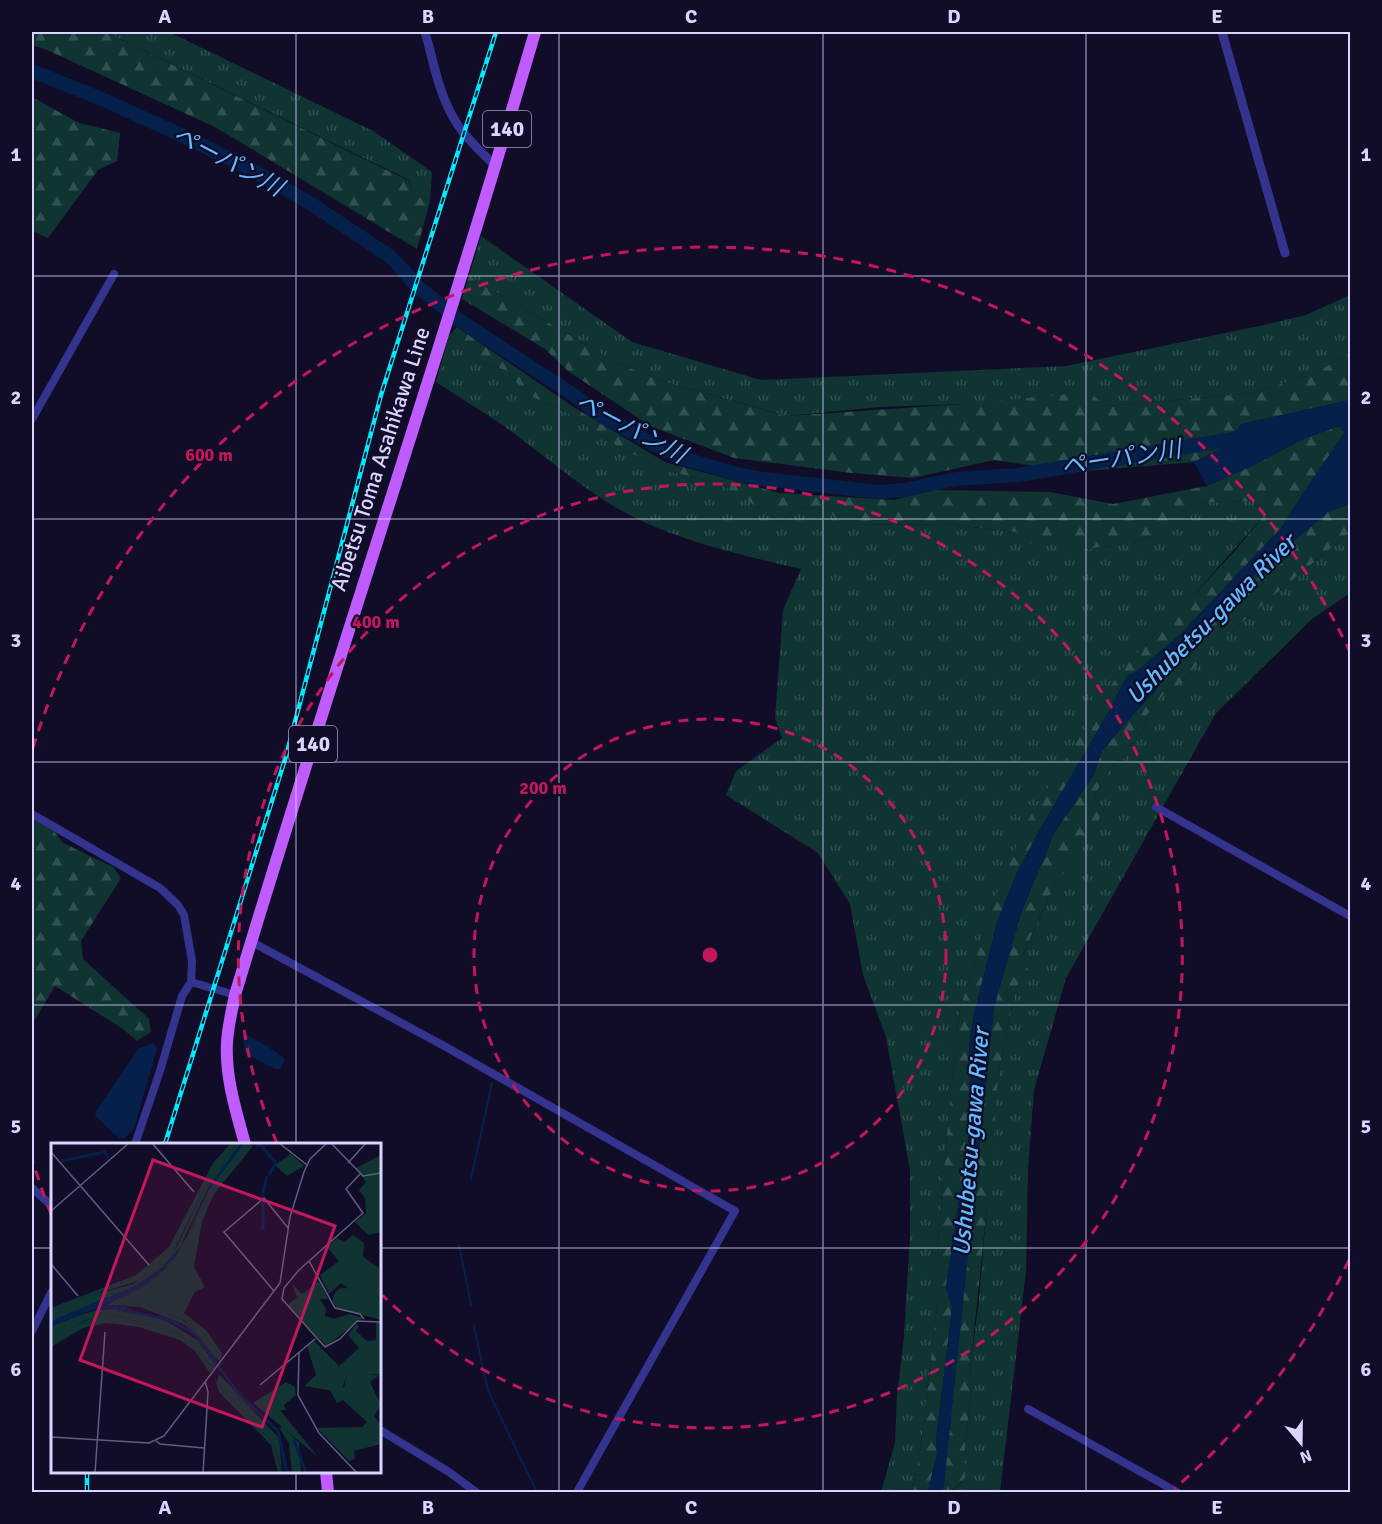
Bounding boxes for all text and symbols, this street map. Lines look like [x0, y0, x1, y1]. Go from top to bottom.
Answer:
text: A [159, 4, 172, 29]
text: B [422, 4, 434, 29]
text: C [685, 4, 697, 29]
text: D [947, 4, 961, 29]
text: E [1211, 4, 1223, 29]
road number: 140 [483, 111, 531, 147]
water label: ペーパン川 [168, 119, 291, 204]
text: 1 [11, 142, 22, 167]
text: 1 [1361, 142, 1372, 167]
street label: Aibetsu Toma Asahikawa Line [325, 324, 435, 594]
text: 2 [11, 385, 21, 410]
text: 2 [1361, 385, 1371, 410]
water label: ペーパン川 [571, 386, 694, 471]
water label: ペーパン川 [1059, 433, 1186, 482]
text: 600 m [185, 444, 233, 466]
water label: Ushubetsu-gawa River [1120, 525, 1305, 710]
text: 400 m [352, 611, 400, 633]
text: 3 [11, 628, 21, 653]
text: 3 [1361, 628, 1371, 653]
road number: 140 [289, 726, 337, 762]
text: 200 m [519, 777, 567, 799]
text: 4 [11, 871, 22, 896]
text: 4 [1361, 871, 1372, 896]
centre of rings [700, 945, 720, 965]
water label: Ushubetsu-gawa River [946, 1024, 996, 1257]
text: 5 [11, 1114, 21, 1139]
text: 5 [1361, 1114, 1371, 1139]
inset map [51, 1143, 381, 1473]
text: 6 [11, 1357, 22, 1382]
text: 6 [1361, 1357, 1372, 1382]
north arrow [1271, 1413, 1331, 1473]
text: N [1297, 1445, 1314, 1467]
text: A [159, 1495, 172, 1520]
text: B [422, 1495, 434, 1520]
text: C [685, 1495, 697, 1520]
text: D [947, 1495, 961, 1520]
text: E [1211, 1495, 1223, 1520]

